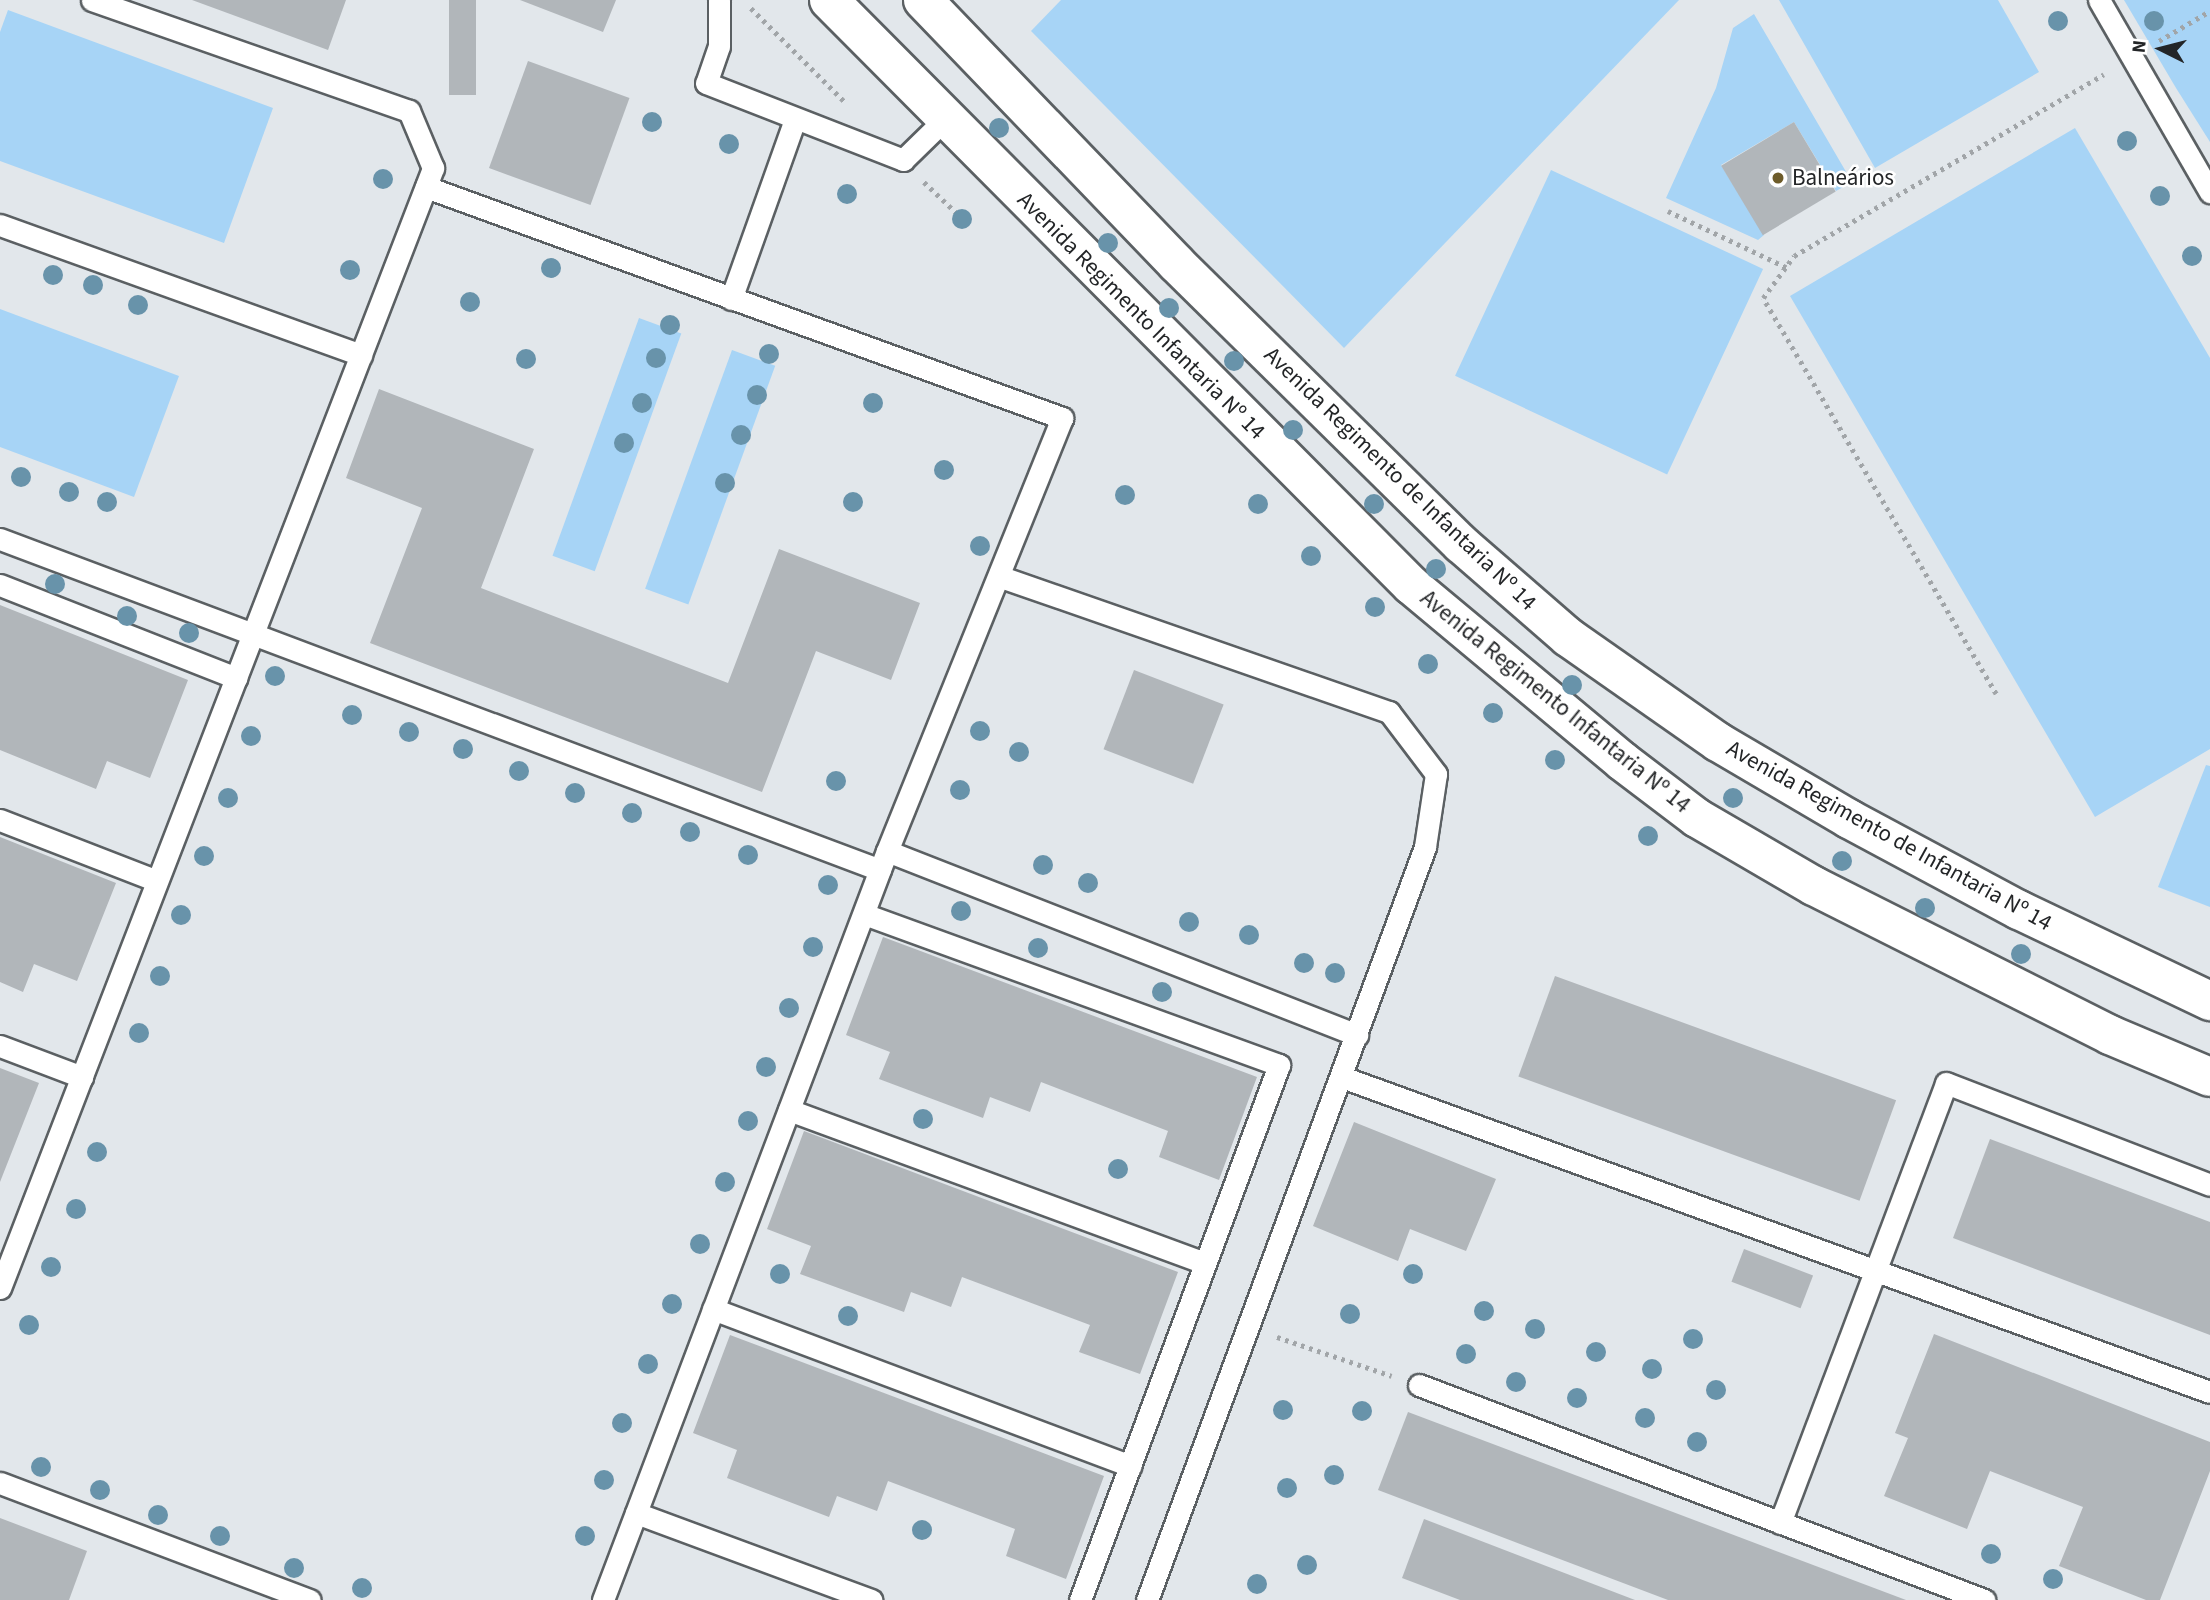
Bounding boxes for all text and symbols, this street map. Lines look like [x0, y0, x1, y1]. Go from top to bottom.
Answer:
north arrow [2126, 14, 2196, 84]
text: N [2126, 39, 2154, 54]
place label: Balneários [1792, 164, 1894, 192]
marker: Balneários [1770, 170, 1786, 186]
street label: Avenida Regimento Infantaria Nº 14 [1011, 186, 1271, 446]
street label: Avenida Regimento de Infantaria Nº 14 [1258, 341, 1542, 617]
street label: Avenida Regimento Infantaria Nº 14 [1415, 585, 1695, 819]
street label: Avenida Regimento de Infantaria Nº 14 [1722, 735, 2056, 937]

